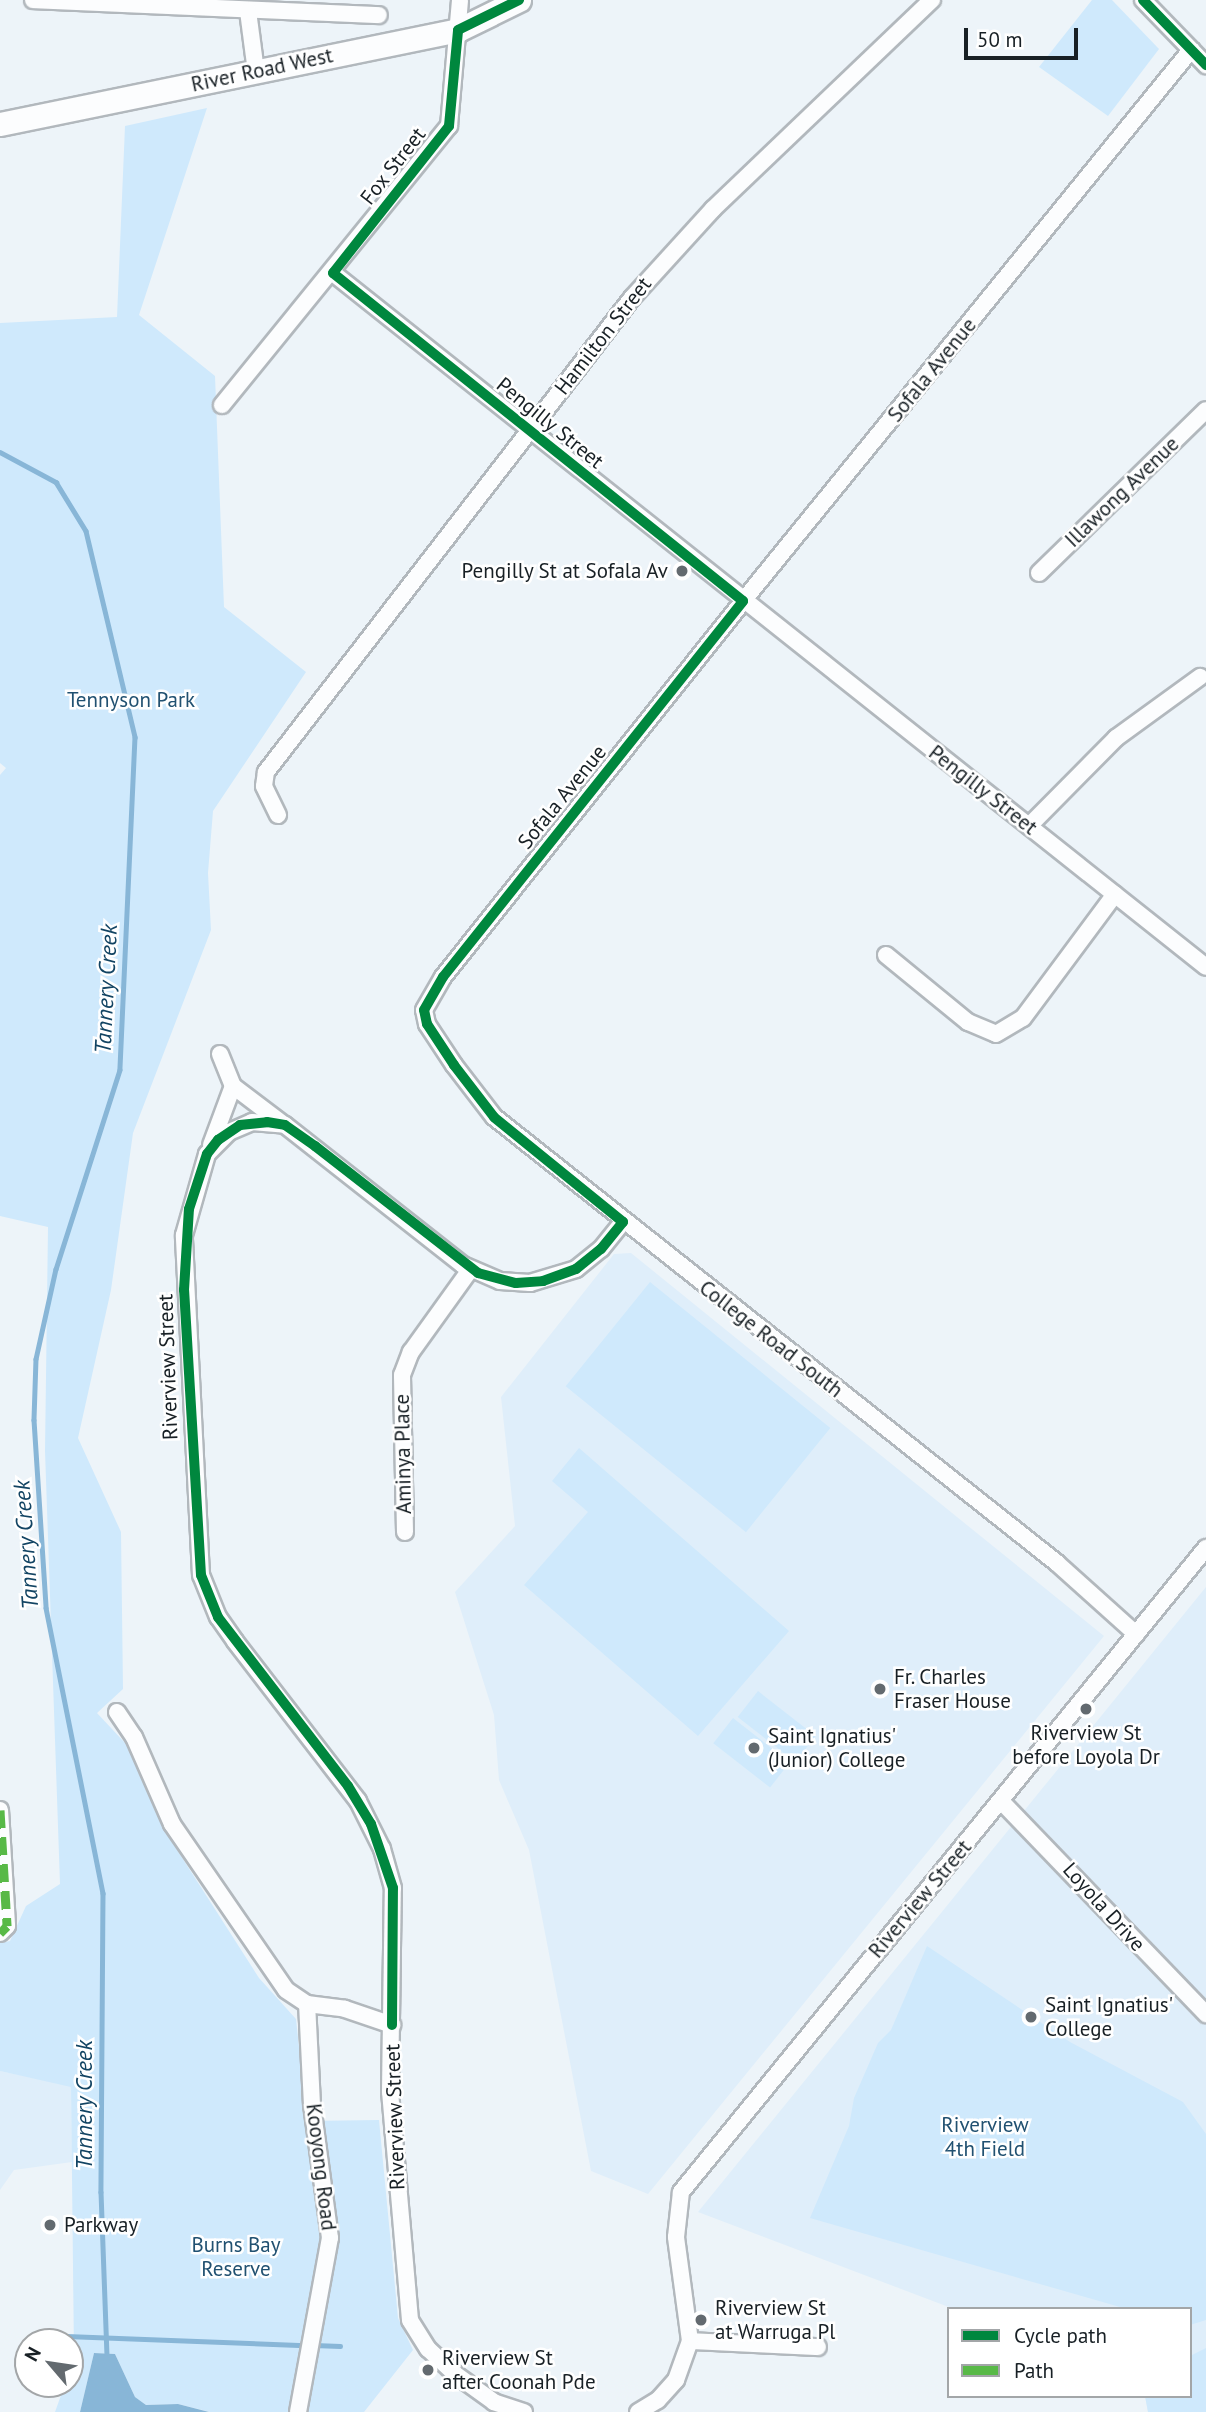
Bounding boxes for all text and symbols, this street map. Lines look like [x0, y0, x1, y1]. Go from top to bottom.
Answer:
scale bar [968, 14, 1082, 58]
text: 50 m [977, 26, 1023, 53]
street label: River Road West [189, 43, 335, 97]
street label: Fox Street [355, 122, 431, 210]
street label: Hamilton Street [549, 272, 657, 400]
street label: Sofala Avenue [882, 313, 982, 427]
street label: Pengilly Street [491, 372, 609, 474]
street label: Illawong Avenue [1060, 431, 1184, 553]
place label: Pengilly St at Sofala Av [460, 558, 668, 584]
marker: Pengilly St at Sofala Av [674, 563, 690, 579]
park label: Tennyson Park [67, 687, 195, 713]
street label: Sofala Avenue [512, 740, 612, 854]
street label: Pengilly Street [923, 740, 1043, 840]
water label: Tannery Creek [89, 923, 123, 1055]
street label: College Road South [694, 1275, 848, 1403]
street label: Riverview Street [153, 1293, 183, 1441]
street label: Aminya Place [389, 1394, 417, 1514]
water label: Tannery Creek [8, 1479, 44, 1611]
place label: Fr. Charles Fraser House [894, 1664, 1011, 1714]
marker: Fr. Charles Fraser House [872, 1681, 888, 1697]
marker: Riverview St before Loyola Dr [1078, 1701, 1094, 1717]
place label: Riverview St before Loyola Dr [1012, 1720, 1160, 1770]
place label: Saint Ignatius' (Junior) College [768, 1723, 905, 1773]
marker: Saint Ignatius' (Junior) College [746, 1740, 762, 1756]
street label: Riverview Street [863, 1835, 977, 1963]
street label: Loyola Drive [1058, 1857, 1150, 1957]
place label: Saint Ignatius' College [1045, 1992, 1173, 2042]
marker: Saint Ignatius' College [1023, 2009, 1039, 2025]
water label: Tannery Creek [70, 2040, 98, 2170]
street label: Riverview Street [380, 2043, 410, 2191]
street label: Kooyong Road [301, 2102, 341, 2232]
park label: Riverview 4th Field [941, 2112, 1029, 2162]
place label: Parkway [64, 2212, 138, 2238]
marker: Parkway [42, 2217, 58, 2233]
park label: Burns Bay Reserve [191, 2232, 281, 2282]
place label: Riverview St at Warruga Pl [715, 2295, 836, 2345]
legend [947, 2307, 1192, 2398]
marker: Riverview St at Warruga Pl [693, 2312, 709, 2328]
text: Cycle path [1014, 2322, 1107, 2349]
north arrow [14, 2328, 84, 2398]
text: N [19, 2343, 46, 2365]
place label: Riverview St after Coonah Pde [442, 2345, 596, 2395]
text: Path [1014, 2357, 1054, 2384]
marker: Riverview St after Coonah Pde [420, 2362, 436, 2378]

